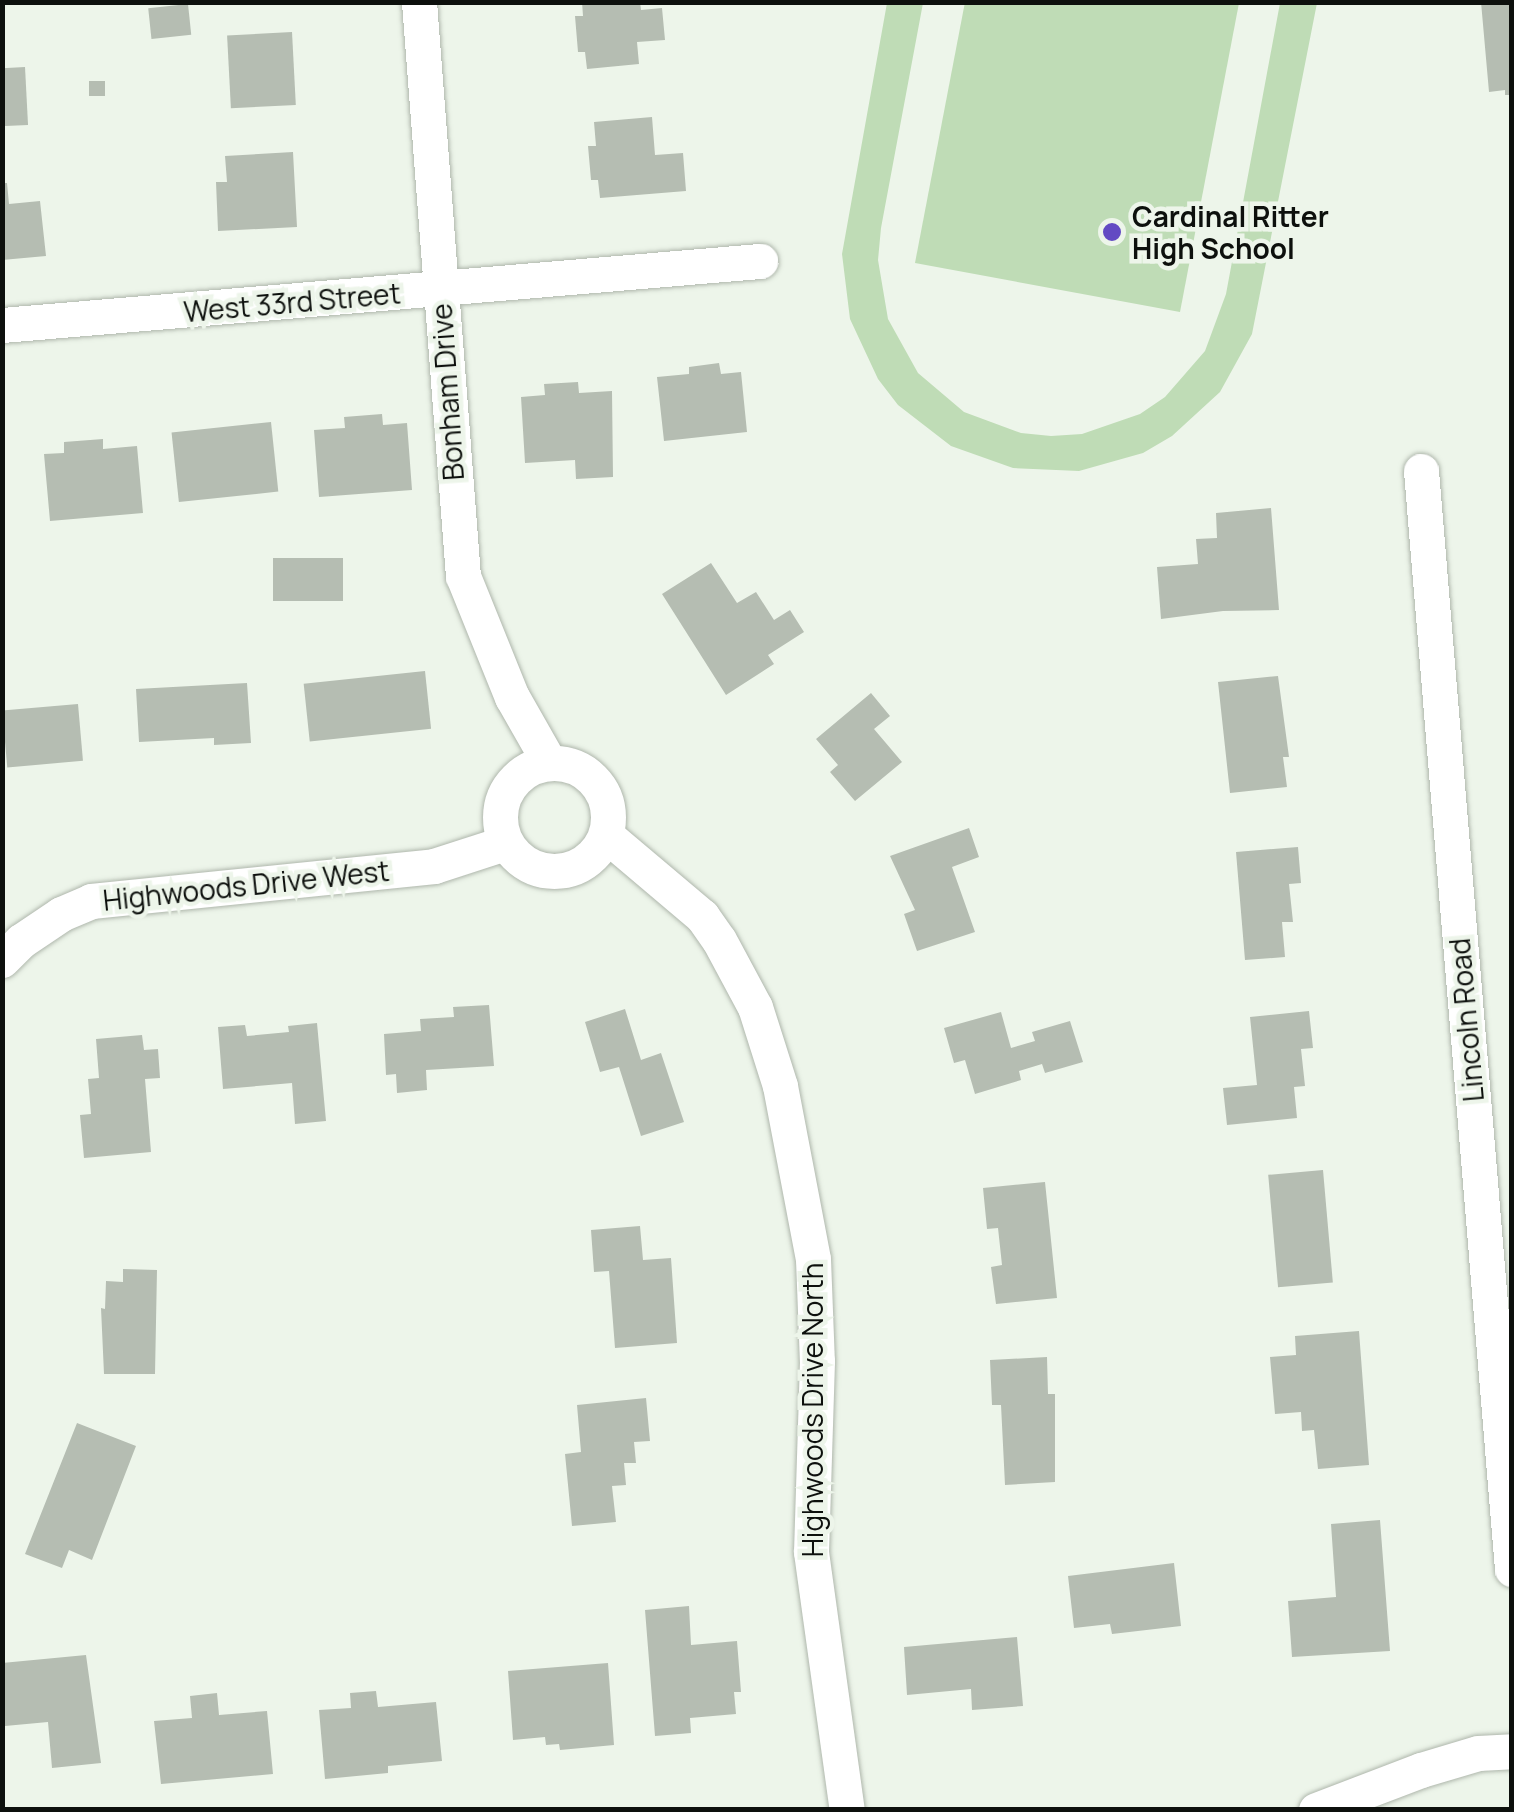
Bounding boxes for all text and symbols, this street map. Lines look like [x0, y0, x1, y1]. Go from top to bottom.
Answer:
place label: Cardinal Ritter High School [1132, 199, 1329, 265]
marker: Cardinal Ritter High School [1101, 221, 1123, 243]
street label: West 33rd Street [182, 276, 402, 328]
street label: Bonham Drive [424, 302, 470, 482]
street label: Highwoods Drive West [101, 853, 391, 917]
street label: Lincoln Road [1442, 937, 1490, 1103]
street label: Highwoods Drive North [795, 1263, 829, 1557]

